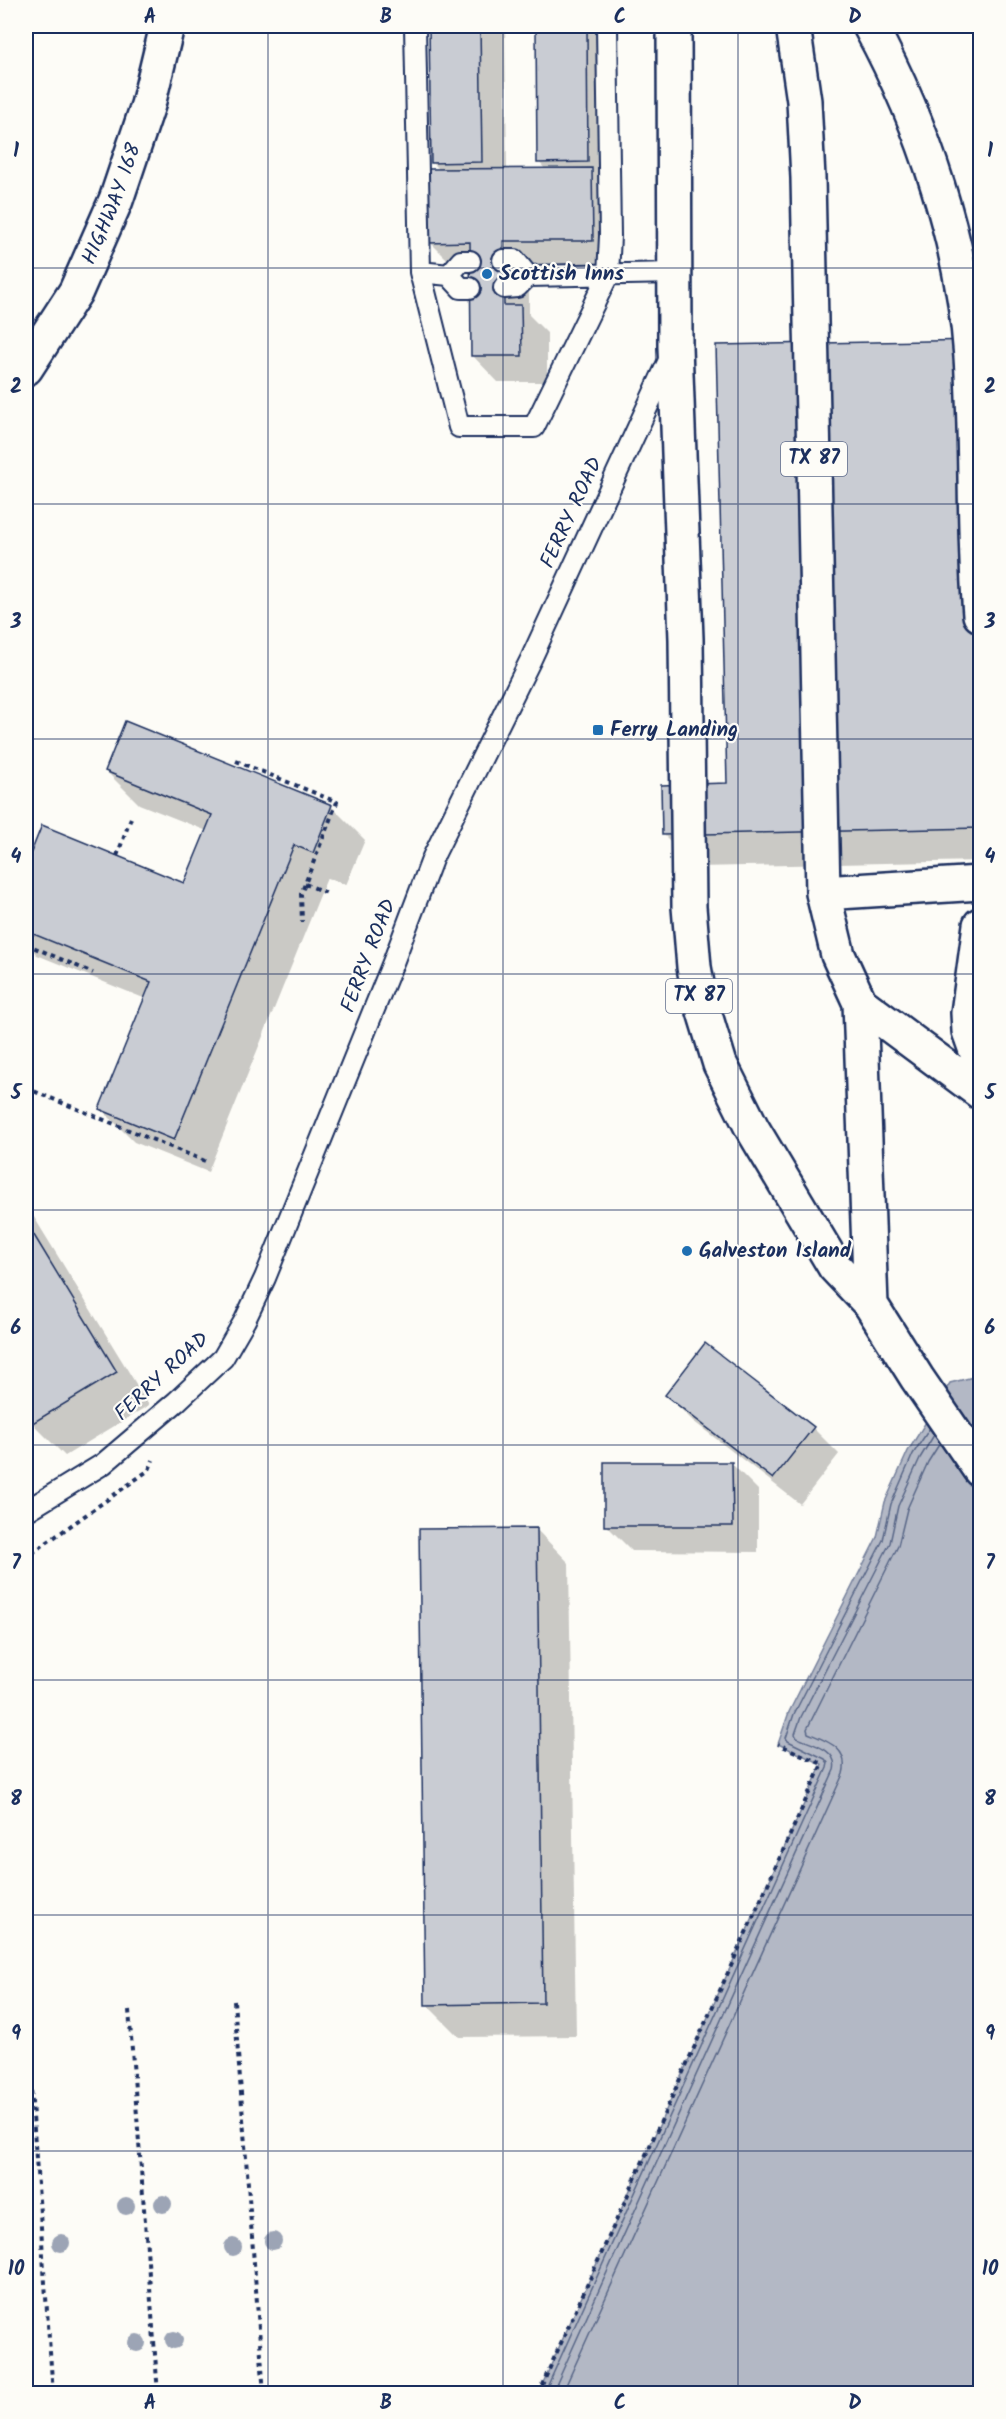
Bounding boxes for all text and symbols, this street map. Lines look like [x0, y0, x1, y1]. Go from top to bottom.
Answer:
text: A [144, 2, 156, 34]
text: B [380, 2, 392, 34]
text: C [614, 2, 626, 34]
text: D [848, 2, 862, 34]
text: 1 [13, 136, 19, 168]
text: 1 [987, 136, 993, 168]
street label: HIGHWAY 168 [73, 139, 151, 270]
place label: Scottish Inns [499, 258, 624, 291]
marker: Scottish Inns [480, 267, 494, 281]
text: 2 [10, 372, 22, 404]
text: 2 [984, 372, 996, 404]
road number: TX 87 [781, 442, 847, 476]
street label: FERRY ROAD [532, 452, 612, 574]
text: 3 [10, 607, 22, 639]
text: 3 [984, 607, 996, 639]
place label: Ferry Landing [610, 714, 738, 747]
marker: Ferry Landing [591, 723, 605, 737]
text: 4 [11, 842, 22, 874]
text: 4 [985, 842, 996, 874]
street label: FERRY ROAD [332, 894, 406, 1018]
road number: TX 87 [666, 979, 732, 1013]
text: 5 [10, 1078, 23, 1110]
text: 5 [984, 1078, 997, 1110]
place label: Galveston Island [699, 1235, 852, 1268]
marker: Galveston Island [680, 1244, 694, 1258]
text: 6 [11, 1313, 22, 1345]
text: 6 [985, 1313, 996, 1345]
street label: FERRY ROAD [107, 1324, 217, 1430]
text: 7 [11, 1548, 21, 1580]
text: 7 [985, 1548, 995, 1580]
text: 8 [10, 1784, 22, 1816]
text: 8 [984, 1784, 996, 1816]
text: 9 [11, 2019, 21, 2051]
text: 9 [985, 2019, 995, 2051]
text: 10 [8, 2254, 25, 2286]
text: 10 [982, 2254, 999, 2286]
text: A [144, 2388, 156, 2419]
text: B [380, 2388, 392, 2419]
text: C [614, 2388, 626, 2419]
text: D [848, 2388, 862, 2419]

